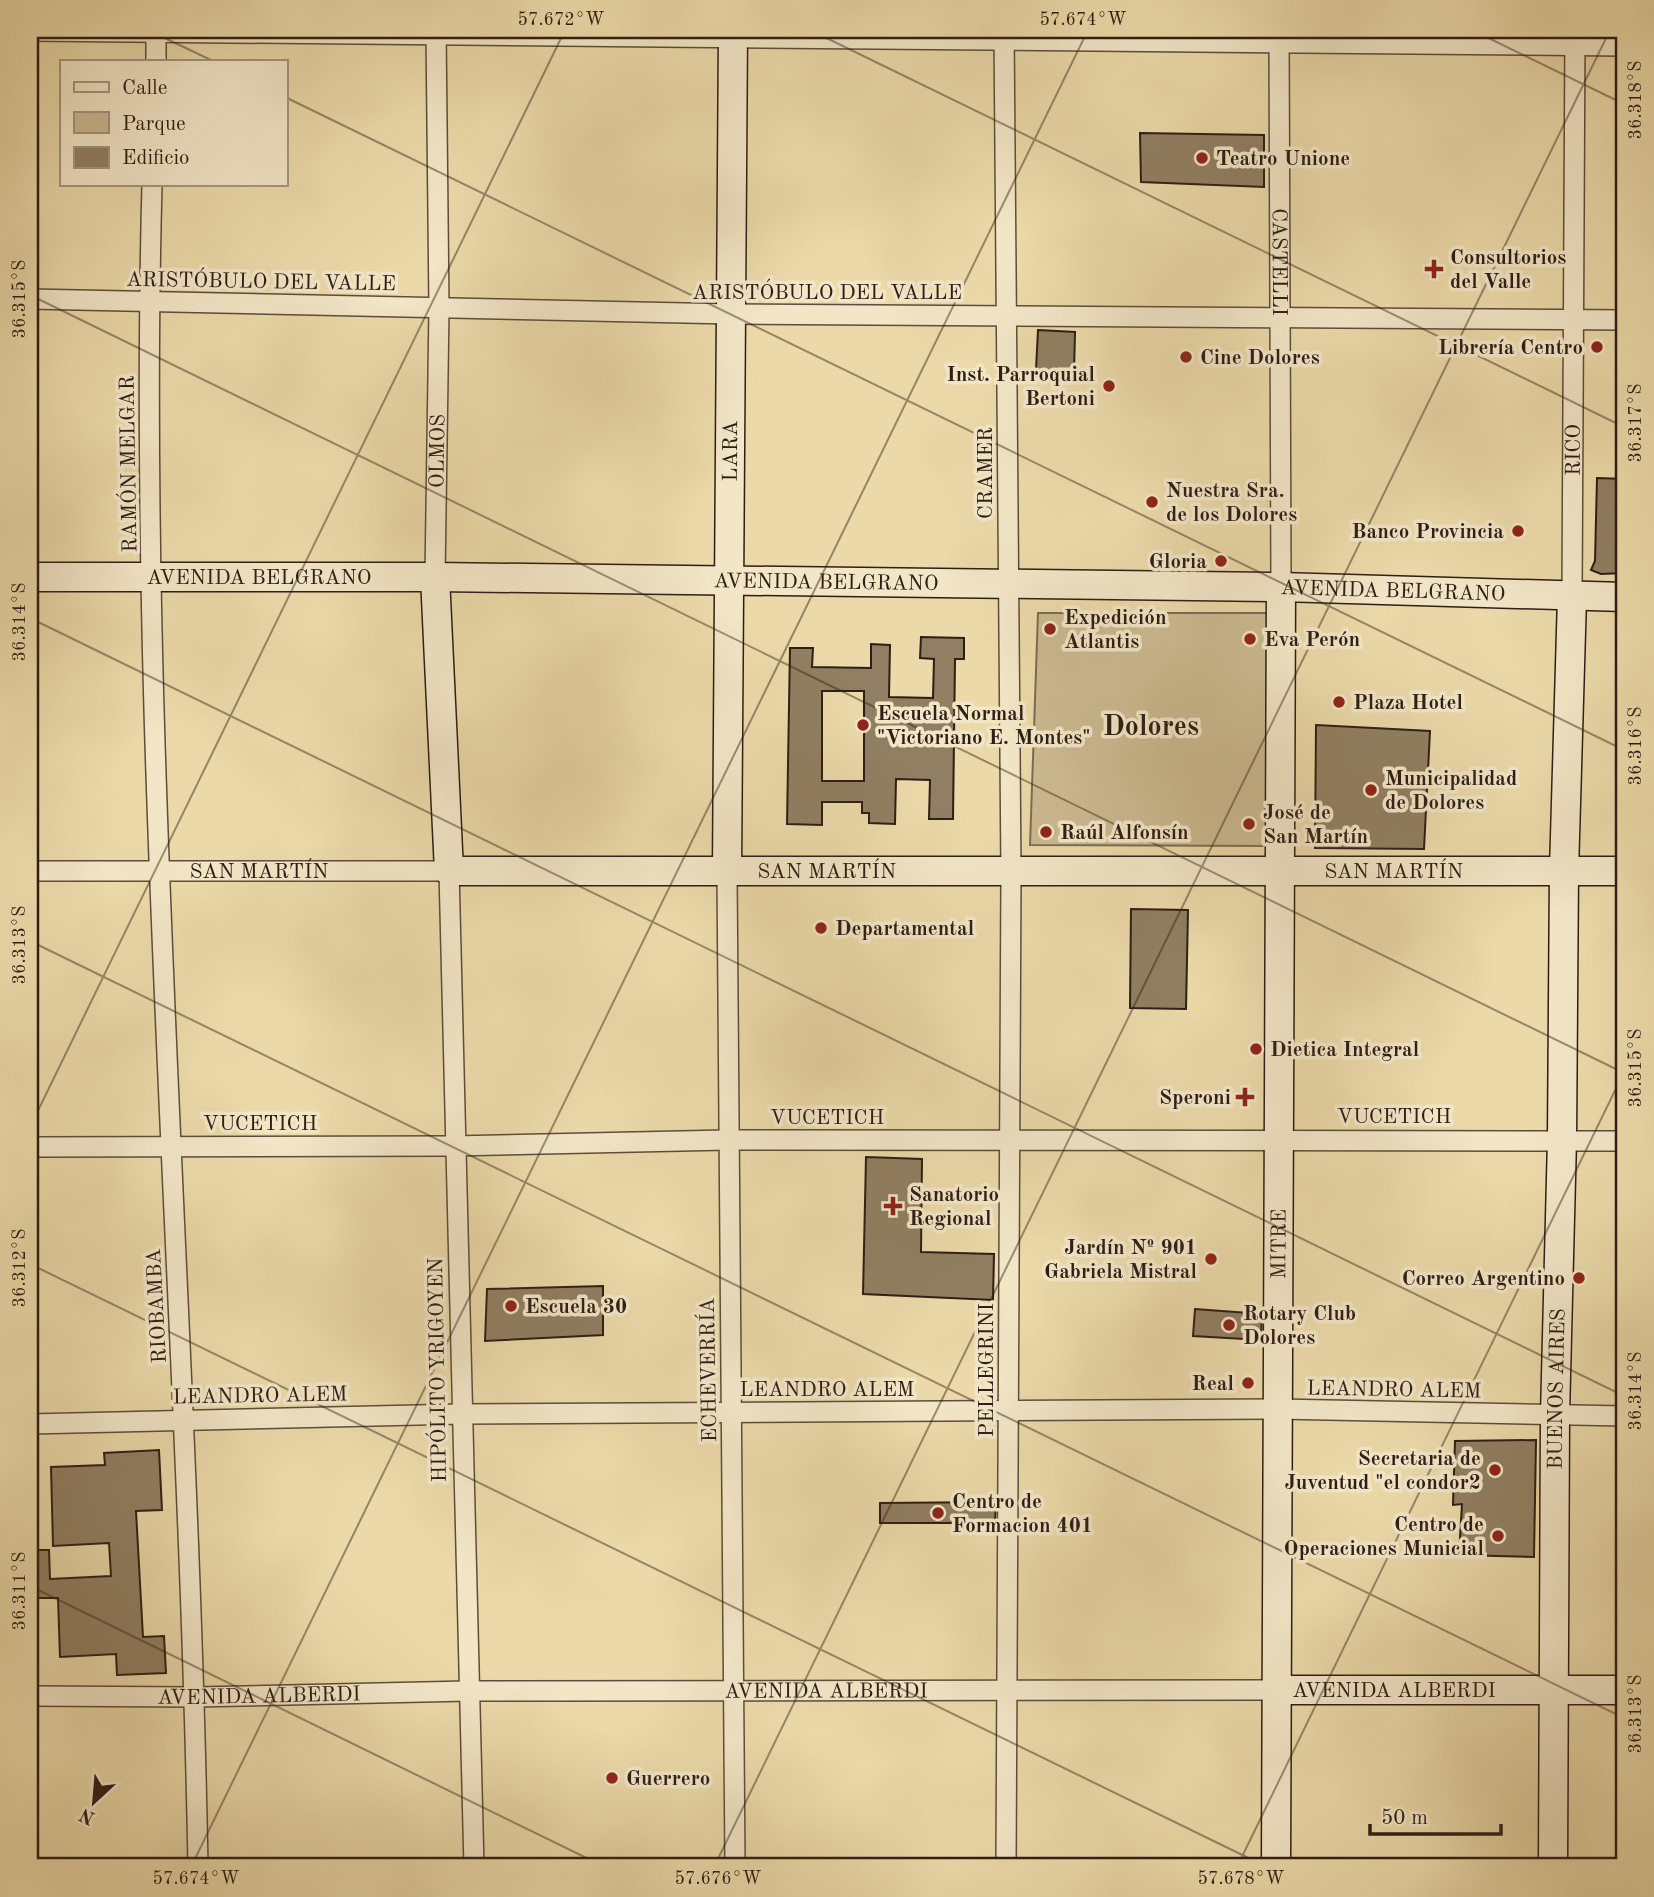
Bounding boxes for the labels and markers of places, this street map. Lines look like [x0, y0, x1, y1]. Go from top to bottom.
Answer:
place label: Teatro Unione [1216, 149, 1350, 170]
marker: Teatro Unione [1194, 150, 1210, 166]
place label: Consultorios del Valle [1450, 248, 1566, 293]
marker: Consultorios del Valle [1424, 259, 1444, 279]
place label: Librería Centro [1438, 338, 1583, 359]
marker: Librería Centro [1589, 339, 1605, 355]
place label: Cine Dolores [1200, 348, 1320, 369]
marker: Cine Dolores [1178, 349, 1194, 365]
place label: Inst. Parroquial Bertoni [946, 365, 1095, 410]
marker: Inst. Parroquial Bertoni [1101, 378, 1117, 394]
place label: Nuestra Sra. de los Dolores [1166, 481, 1297, 526]
marker: Nuestra Sra. de los Dolores [1144, 494, 1160, 510]
place label: Banco Provincia [1352, 522, 1504, 543]
marker: Banco Provincia [1510, 523, 1526, 539]
place label: Gloria [1149, 552, 1207, 573]
marker: Gloria [1213, 553, 1229, 569]
place label: Expedición Atlantis [1064, 608, 1167, 653]
marker: Expedición Atlantis [1042, 621, 1058, 637]
place label: Eva Perón [1264, 630, 1360, 651]
marker: Eva Perón [1242, 631, 1258, 647]
place label: Plaza Hotel [1353, 693, 1463, 714]
marker: Plaza Hotel [1331, 694, 1347, 710]
place label: Escuela Normal "Victoriano E. Montes" [877, 704, 1091, 749]
marker: Escuela Normal "Victoriano E. Montes" [855, 717, 871, 733]
place label: Municipalidad de Dolores [1385, 769, 1517, 814]
marker: Municipalidad de Dolores [1363, 782, 1379, 798]
place label: José de San Martín [1263, 803, 1368, 848]
marker: José de San Martín [1241, 816, 1257, 832]
place label: Raúl Alfonsín [1060, 823, 1189, 844]
marker: Raúl Alfonsín [1038, 824, 1054, 840]
place label: Departamental [835, 919, 974, 940]
marker: Departamental [813, 920, 829, 936]
place label: Dietica Integral [1270, 1040, 1419, 1061]
marker: Dietica Integral [1248, 1041, 1264, 1057]
place label: Speroni [1159, 1088, 1231, 1109]
marker: Speroni [1237, 1089, 1253, 1105]
place label: Sanatorio Regional [909, 1185, 999, 1230]
marker: Sanatorio Regional [883, 1196, 903, 1216]
place label: Jardín Nº 901 Gabriela Mistral [1044, 1238, 1197, 1283]
marker: Jardín Nº 901 Gabriela Mistral [1203, 1251, 1219, 1267]
place label: Correo Argentino [1402, 1269, 1565, 1290]
marker: Correo Argentino [1571, 1270, 1587, 1286]
place label: Escuela 30 [525, 1297, 627, 1318]
marker: Escuela 30 [503, 1298, 519, 1314]
place label: Rotary Club Dolores [1243, 1304, 1356, 1349]
marker: Rotary Club Dolores [1221, 1317, 1237, 1333]
place label: Real [1192, 1374, 1234, 1395]
marker: Real [1240, 1375, 1256, 1391]
place label: Secretaria de Juventud "el condor2 [1284, 1449, 1481, 1494]
marker: Secretaria de Juventud "el condor2 [1487, 1462, 1503, 1478]
place label: Centro de Formacion 401 [952, 1492, 1093, 1537]
marker: Centro de Formacion 401 [930, 1505, 946, 1521]
place label: Centro de Operaciones Municial [1283, 1515, 1484, 1560]
marker: Centro de Operaciones Municial [1490, 1528, 1506, 1544]
place label: Guerrero [626, 1769, 710, 1790]
marker: Guerrero [604, 1770, 620, 1786]

